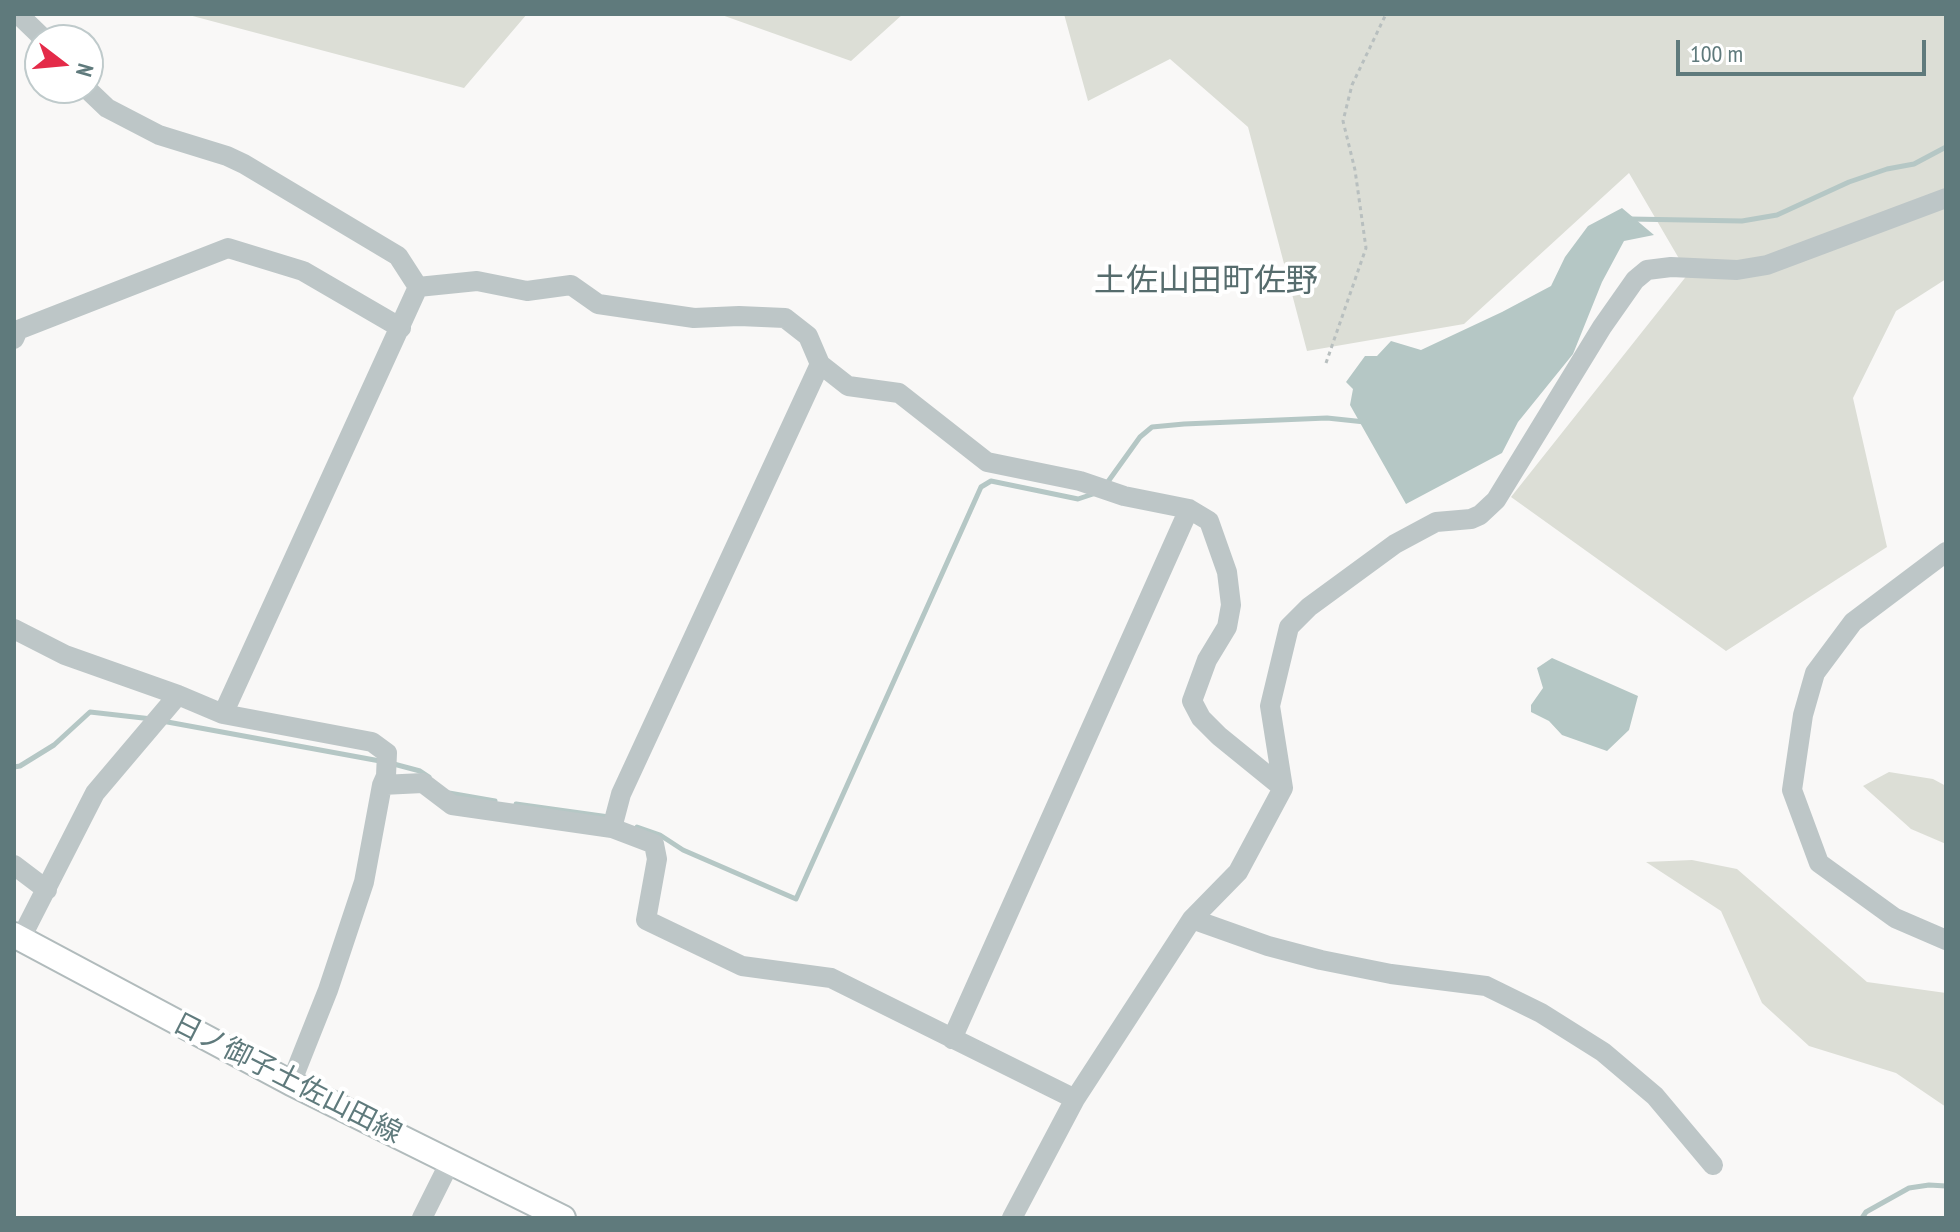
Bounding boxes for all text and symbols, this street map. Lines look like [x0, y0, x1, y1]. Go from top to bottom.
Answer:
north arrow [24, 24, 104, 104]
scale bar [1680, 24, 1930, 74]
text: 100 m [1690, 38, 1743, 69]
text: N [70, 60, 100, 80]
district label: 土佐山田町佐野 [1094, 263, 1318, 301]
street label: 日ノ御子土佐山田線 [167, 1007, 407, 1151]

